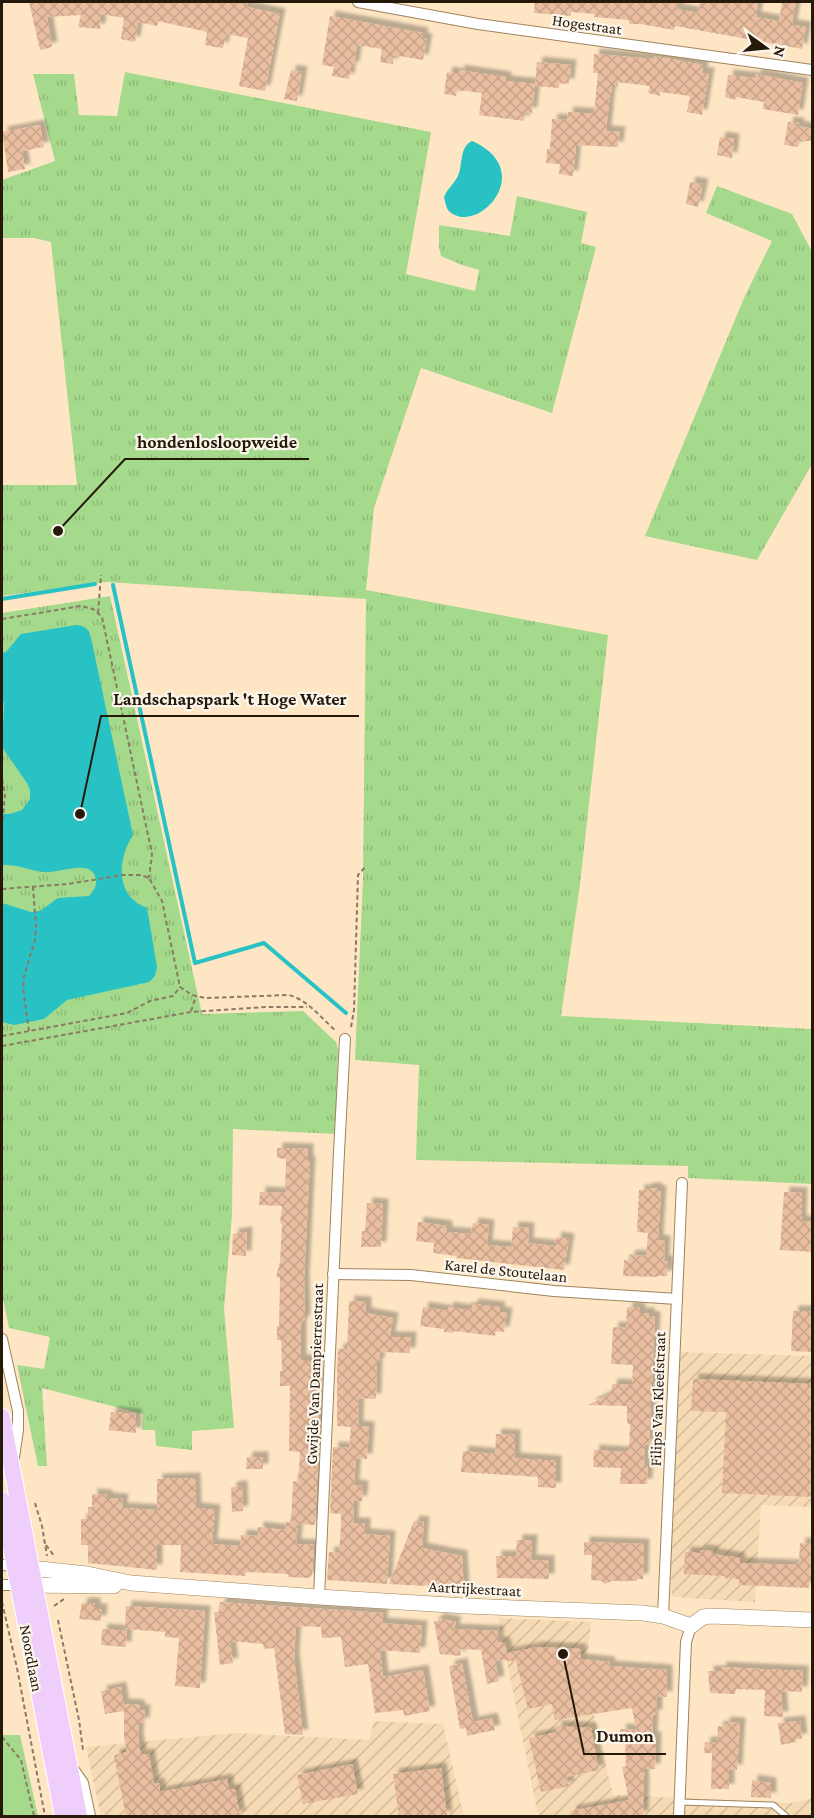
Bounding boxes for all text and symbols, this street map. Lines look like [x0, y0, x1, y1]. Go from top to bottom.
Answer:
street label: Hogestraat [551, 11, 624, 39]
north arrow [736, 18, 796, 78]
text: N [770, 44, 790, 59]
callout: hondenlosloopweide [125, 423, 309, 459]
text: hondenlosloopweide [137, 432, 297, 452]
callout: Landschapspark 't Hoge Water [101, 680, 359, 716]
text: Landschapspark 't Hoge Water [113, 689, 347, 709]
street label: Karel de Stoutelaan [444, 1256, 569, 1285]
street label: Gwijde Van Dampierrestraat [303, 1282, 327, 1465]
street label: Filips Van Kleefstraat [647, 1331, 669, 1467]
street label: Aartrijkestraat [428, 1578, 523, 1600]
street label: Noordlaan [17, 1623, 46, 1693]
callout: Dumon [584, 1718, 666, 1754]
text: Dumon [596, 1726, 654, 1746]

